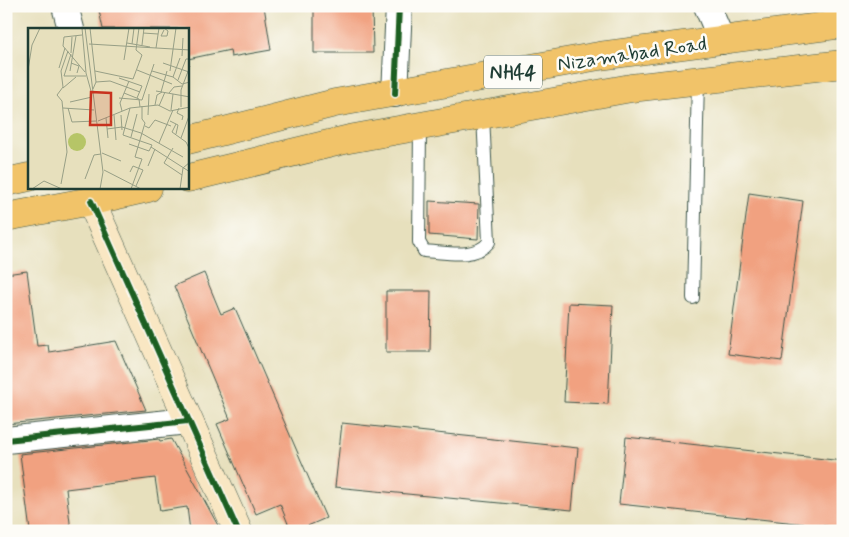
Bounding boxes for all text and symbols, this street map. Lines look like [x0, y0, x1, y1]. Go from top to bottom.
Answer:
inset map [28, 28, 189, 189]
street label: Nizamabad Road [556, 31, 709, 78]
road number: NH44 [484, 56, 542, 88]

